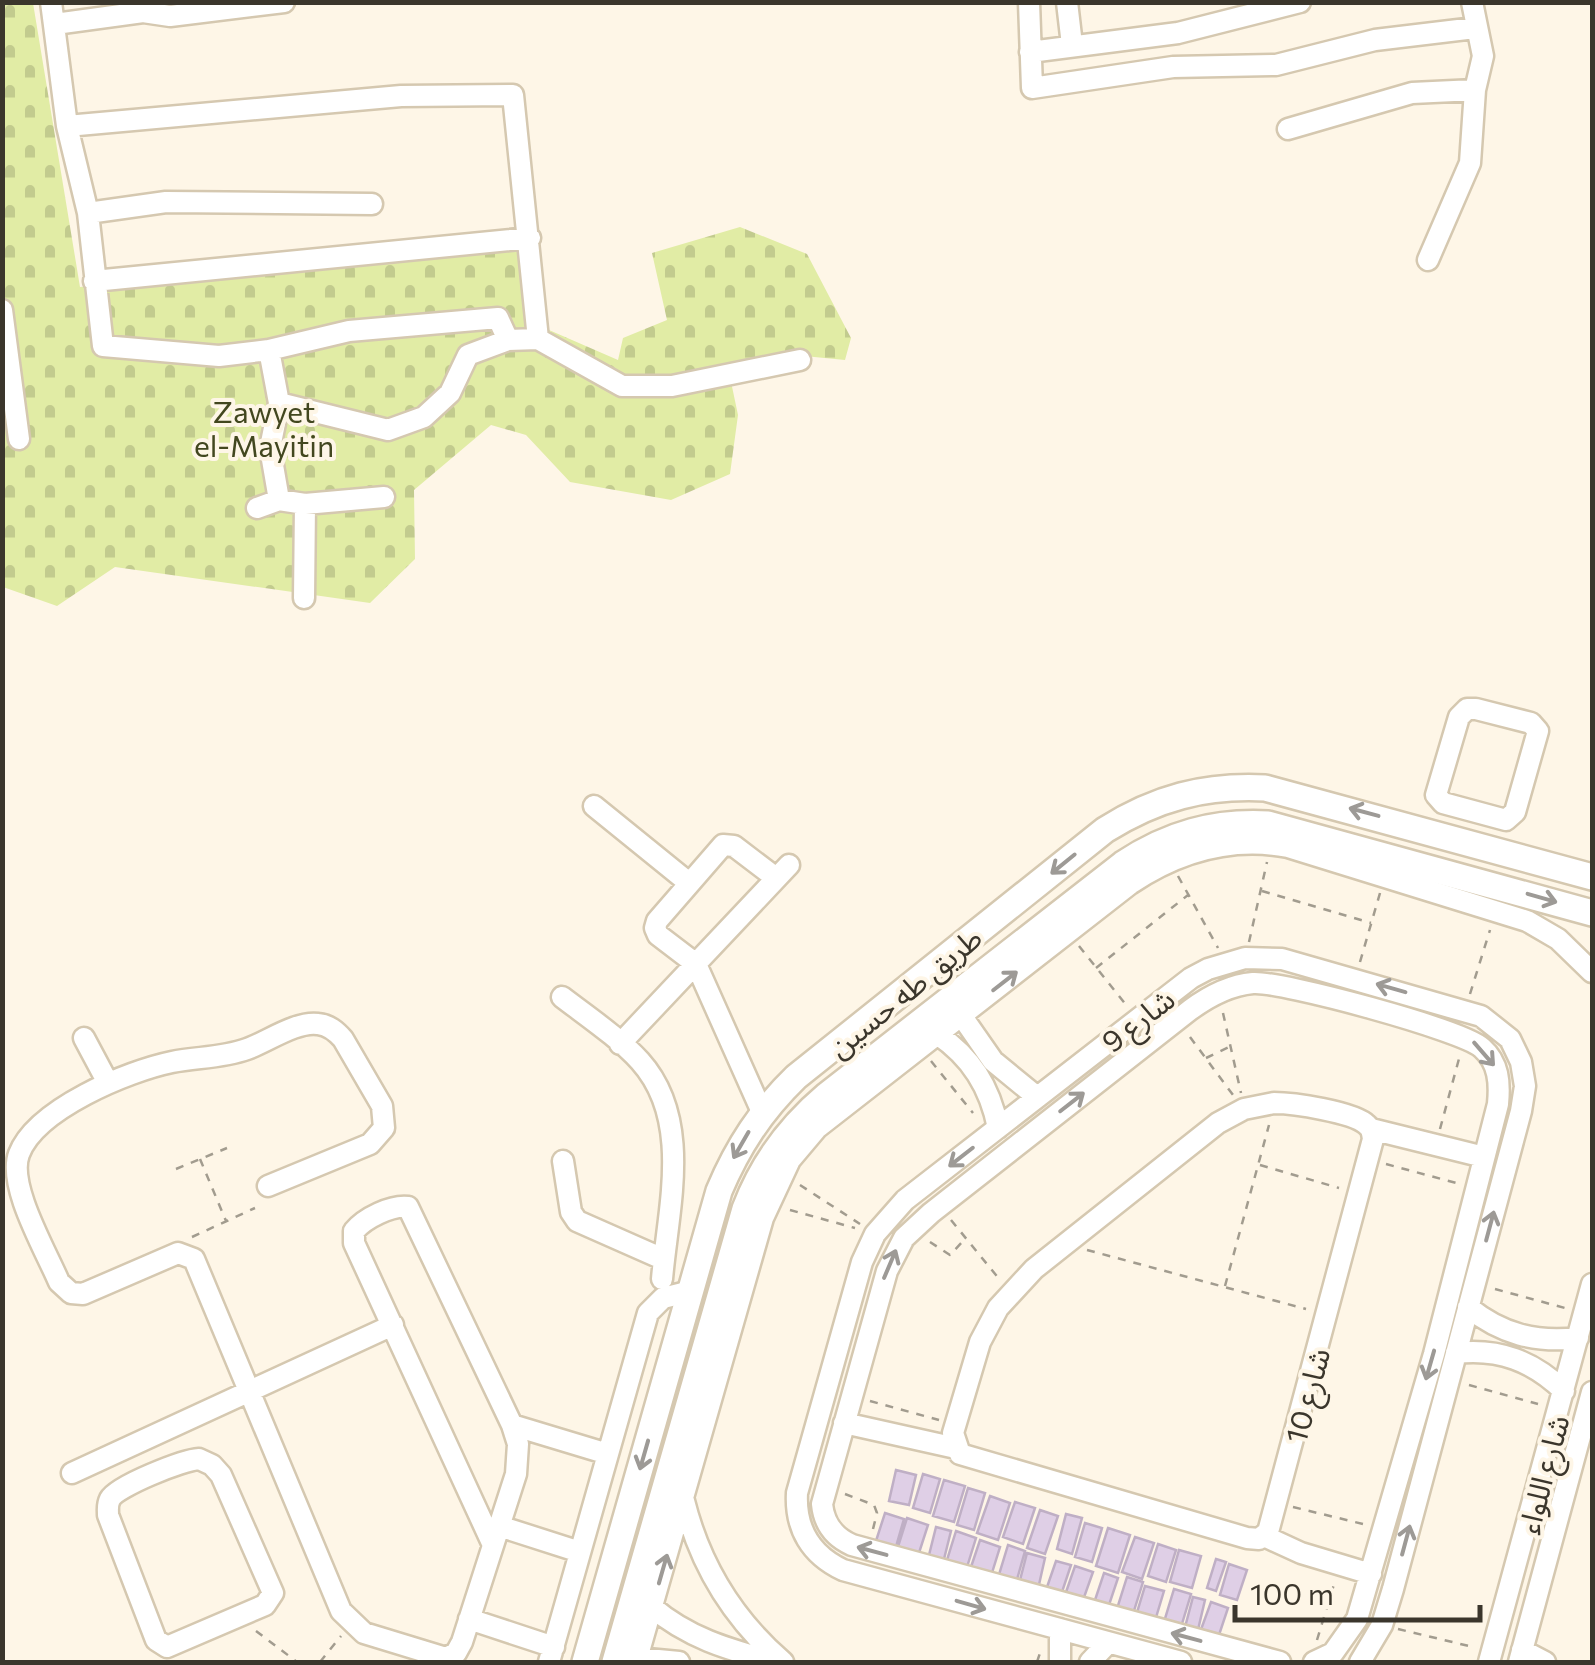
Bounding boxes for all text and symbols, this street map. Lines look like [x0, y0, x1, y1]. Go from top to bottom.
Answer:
park label: Zawyet el-Mayitin [194, 392, 334, 463]
one-way arrow [1349, 802, 1380, 821]
one-way arrow [1051, 853, 1077, 875]
one-way arrow [1526, 890, 1557, 909]
street label: طريق طه حسين [820, 918, 990, 1066]
one-way arrow [992, 970, 1018, 992]
one-way arrow [1376, 978, 1408, 997]
street label: شارع 9 [1093, 979, 1185, 1064]
one-way arrow [1472, 1041, 1495, 1066]
one-way arrow [1058, 1092, 1085, 1113]
one-way arrow [731, 1130, 751, 1159]
one-way arrow [948, 1146, 975, 1167]
one-way arrow [1482, 1210, 1501, 1242]
one-way arrow [883, 1249, 901, 1280]
street label: شارع 10 [1276, 1344, 1342, 1448]
one-way arrow [1420, 1349, 1439, 1380]
street label: شارع اللواء [1508, 1410, 1581, 1539]
one-way arrow [634, 1438, 652, 1470]
one-way arrow [1398, 1524, 1417, 1556]
one-way arrow [857, 1541, 889, 1559]
one-way arrow [655, 1554, 673, 1585]
scale bar [1235, 1560, 1480, 1622]
text: 100 m [1250, 1574, 1334, 1611]
one-way arrow [955, 1597, 986, 1615]
one-way arrow [1171, 1626, 1202, 1645]

